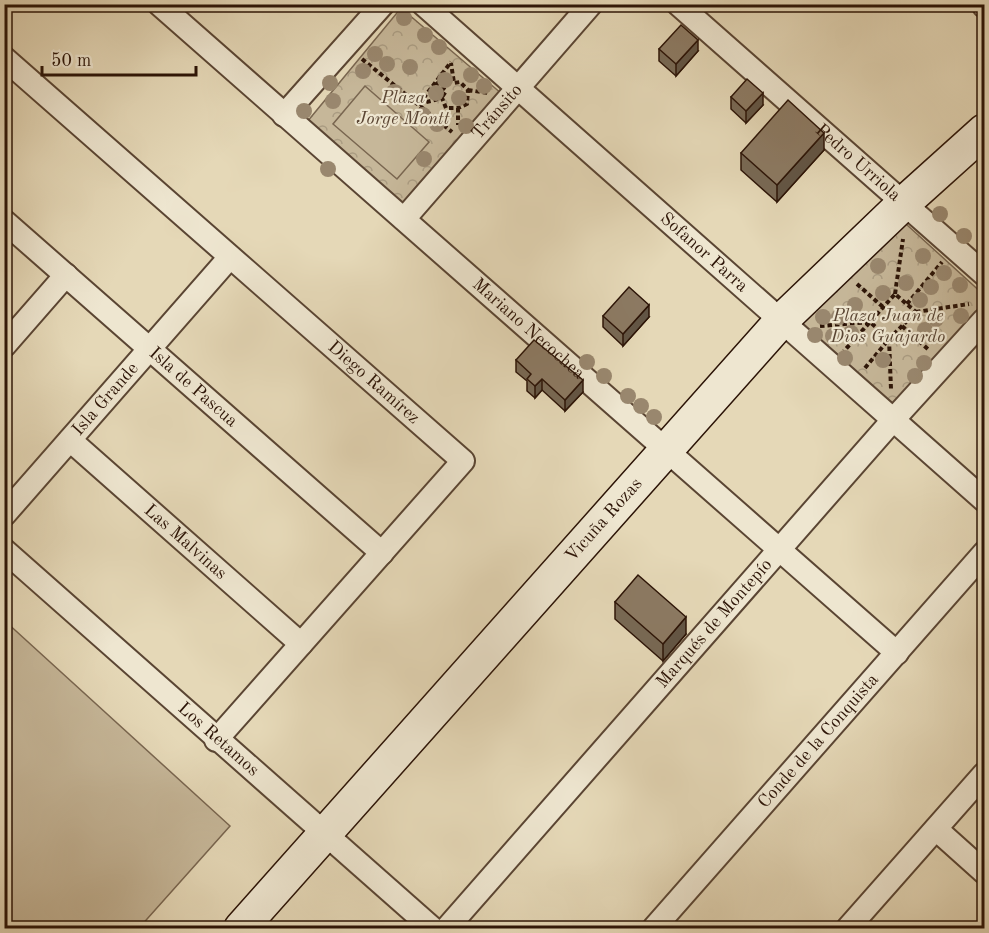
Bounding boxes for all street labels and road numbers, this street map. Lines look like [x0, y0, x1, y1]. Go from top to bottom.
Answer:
street label: Tránsito [468, 81, 526, 143]
street label: Pedro Urriola [812, 121, 904, 205]
street label: Sofanor Parra [657, 209, 751, 296]
street label: Mariano Necochea [469, 275, 588, 383]
street label: Diego Ramírez [324, 338, 423, 427]
street label: Isla de Pascua [146, 344, 241, 431]
street label: Isla Grande [69, 359, 142, 439]
street label: Vicuña Rozas [562, 474, 646, 566]
street label: Las Malvinas [141, 501, 230, 583]
street label: Marqués de Montepío [653, 556, 776, 692]
street label: Conde de la Conquista [755, 670, 882, 812]
street label: Los Retamos [174, 699, 262, 780]

